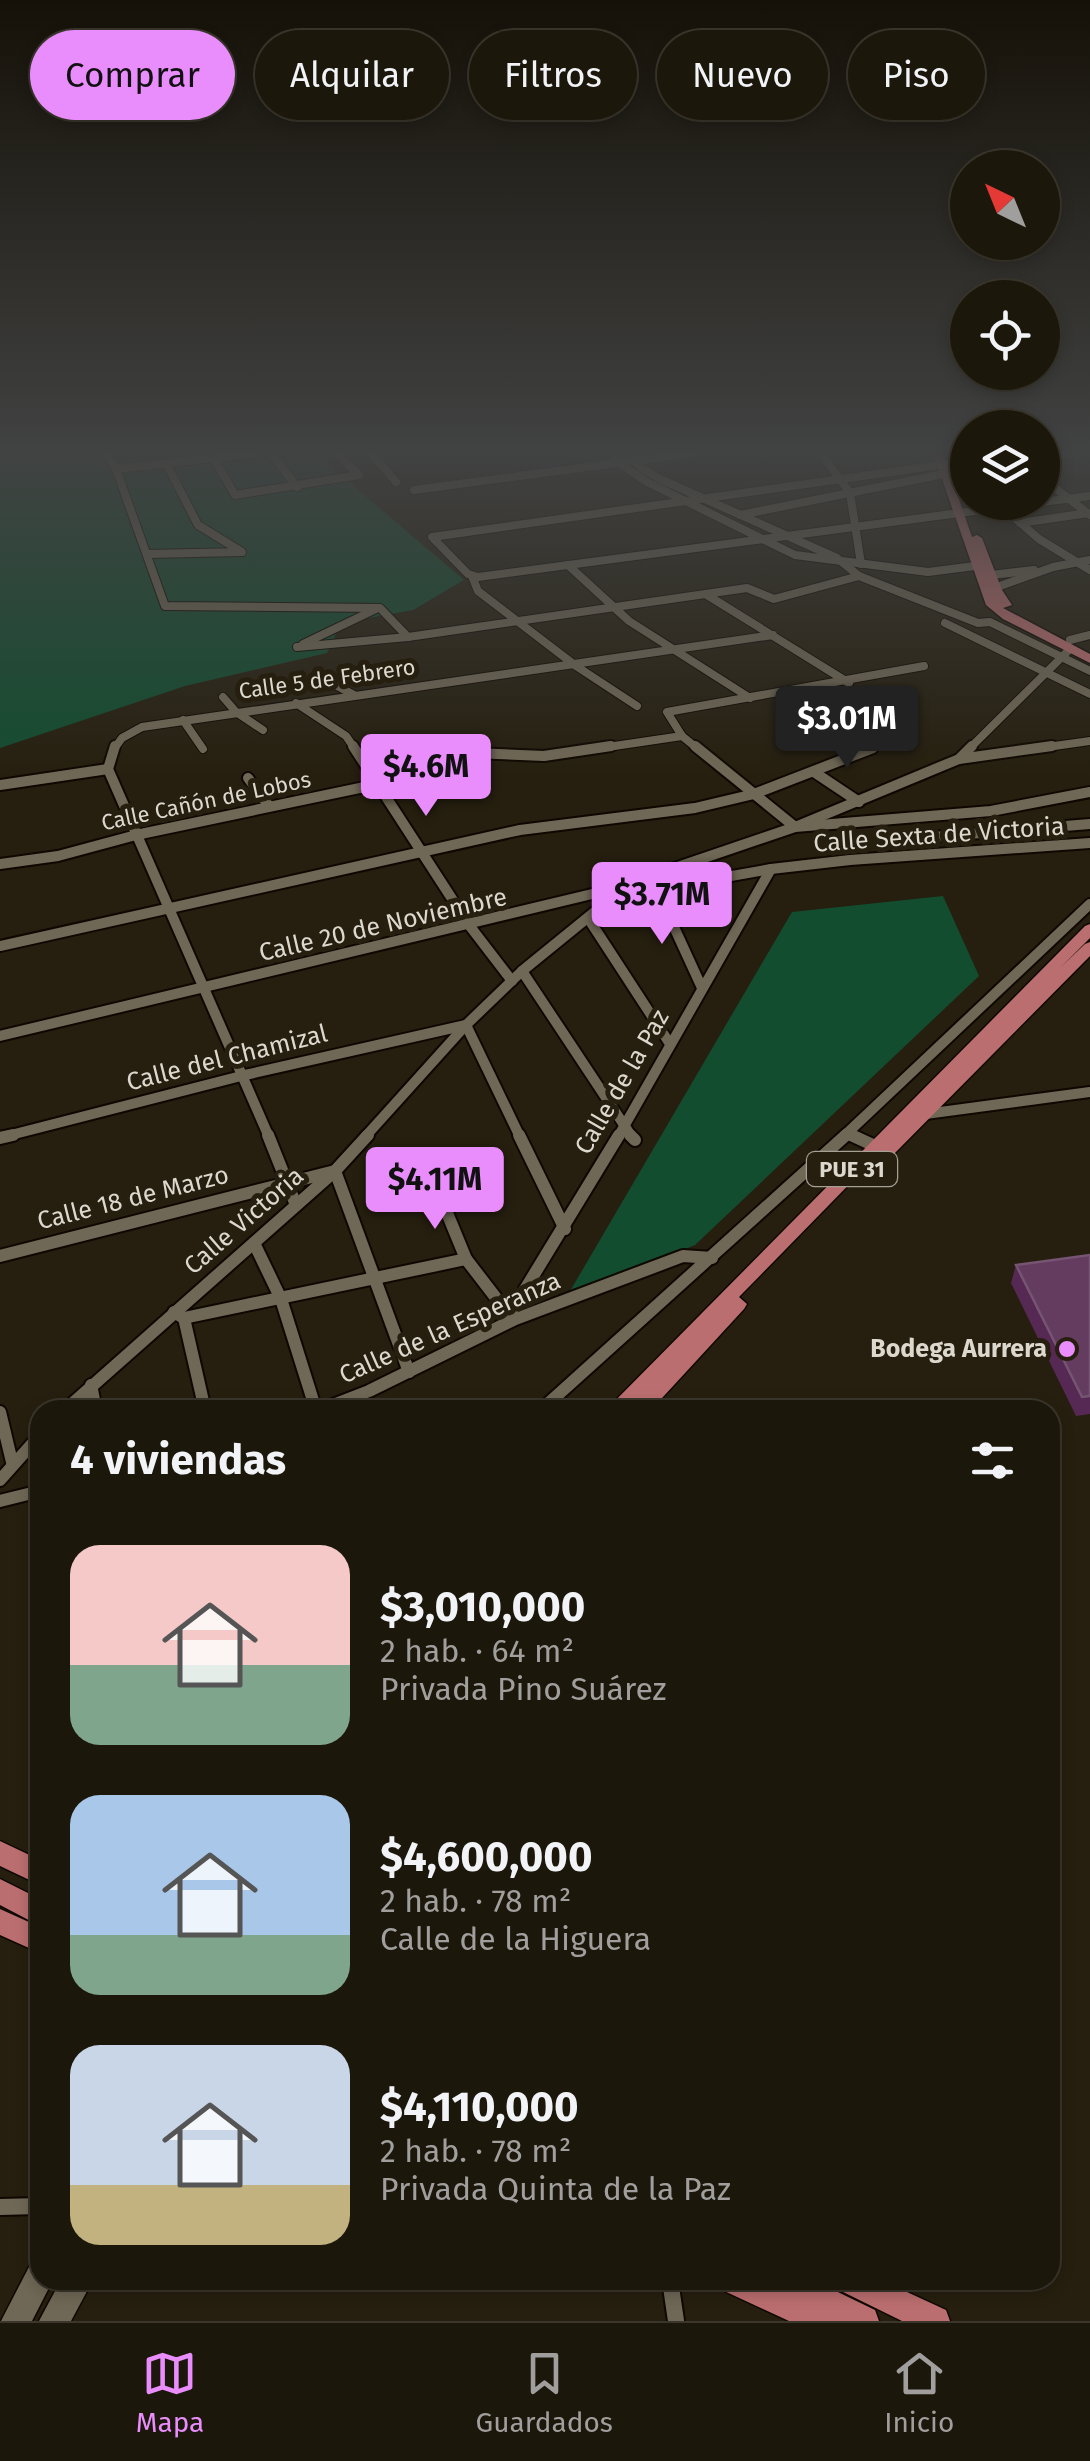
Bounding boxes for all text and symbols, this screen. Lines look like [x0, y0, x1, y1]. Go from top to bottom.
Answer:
chip: Comprar [30, 30, 235, 120]
chip: Alquilar [255, 30, 449, 120]
chip: Filtros [469, 30, 637, 120]
chip: Nuevo [657, 30, 828, 120]
chip: Piso [848, 30, 985, 120]
north arrow [950, 150, 1060, 260]
map controls [950, 150, 1060, 520]
button: locate [950, 280, 1060, 390]
button: layers [950, 410, 1060, 520]
street label: Calle 5 de Febrero [237, 653, 417, 705]
pin: $3.01M [766, 686, 928, 771]
text: $3.01M [797, 699, 897, 737]
pin: $4.6M [356, 734, 496, 819]
text: $4.6M [383, 747, 469, 785]
street label: Calle Cañón de Lobos [99, 766, 313, 836]
street label: Calle Sexta de Victoria [812, 811, 1066, 859]
pin: $3.71M [581, 862, 743, 947]
text: $3.71M [614, 875, 710, 913]
street label: Calle 20 de Noviembre [256, 882, 510, 968]
street label: Calle de la Paz [568, 1004, 676, 1160]
street label: Calle del Chamizal [123, 1019, 331, 1097]
pin: $4.11M [354, 1147, 516, 1232]
road number: PUE 31 [807, 1152, 897, 1186]
street label: Calle 18 de Marzo [34, 1160, 232, 1236]
text: $4.11M [388, 1160, 482, 1198]
street label: Calle Victoria [178, 1161, 310, 1281]
street label: Calle de la Esperanza [335, 1266, 565, 1390]
place label: Bodega Aurrera [870, 1334, 1047, 1364]
marker: Bodega Aurrera [1056, 1338, 1078, 1360]
icon: filters [965, 1433, 1020, 1488]
text: 4 viviendas [70, 1435, 286, 1485]
text: $3,010,000 [380, 1582, 585, 1632]
icon: home [150, 1585, 270, 1705]
text: 2 hab. · 64 m² [380, 1632, 574, 1670]
text: Privada Pino Suárez [380, 1670, 667, 1708]
text: $4,600,000 [380, 1832, 592, 1882]
icon: home [150, 1835, 270, 1955]
text: 2 hab. · 78 m² [380, 1882, 571, 1920]
text: Calle de la Higuera [380, 1920, 651, 1958]
text: $4,110,000 [380, 2082, 579, 2132]
icon: home [150, 2085, 270, 2205]
text: 2 hab. · 78 m² [380, 2132, 571, 2170]
text: Privada Quinta de la Paz [380, 2170, 731, 2208]
tab: Mapa [136, 2346, 204, 2439]
tab: Guardados [476, 2346, 613, 2439]
tab: Inicio [884, 2346, 954, 2439]

